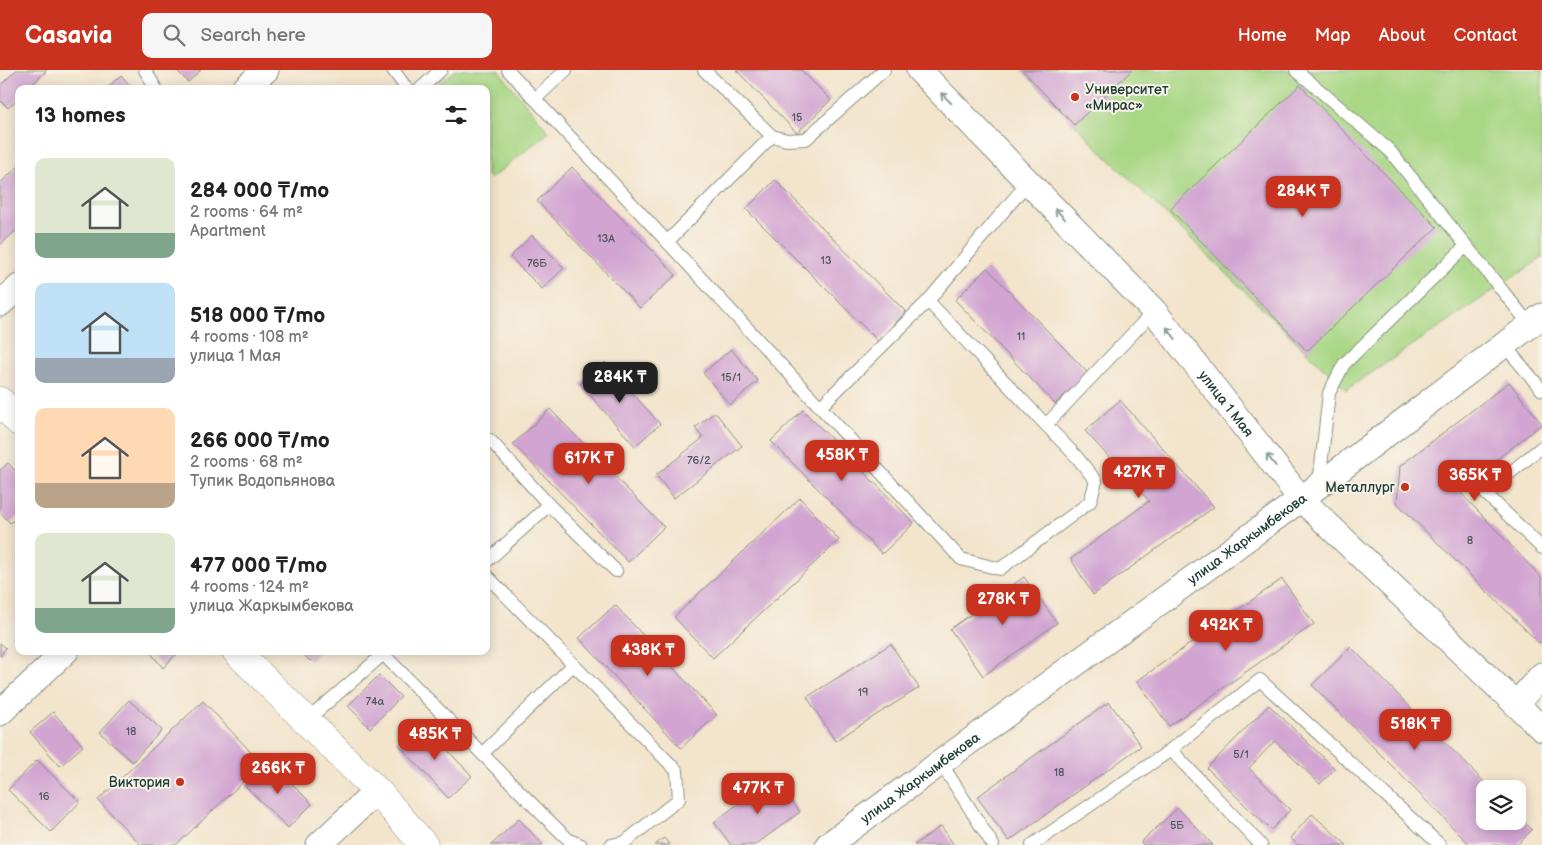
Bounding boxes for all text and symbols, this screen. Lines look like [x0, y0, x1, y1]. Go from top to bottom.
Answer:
search box [142, 13, 492, 58]
text: Casavia [25, 21, 112, 50]
icon: search [160, 21, 188, 49]
text: Search here [200, 24, 306, 47]
text: Home [1238, 25, 1287, 46]
text: Map [1315, 25, 1351, 46]
text: About [1379, 25, 1426, 46]
text: Contact [1454, 25, 1517, 46]
place label: Университет «Мирас» [1085, 81, 1169, 114]
marker: Университет «Мирас» [1069, 91, 1081, 103]
one-way arrow [940, 92, 952, 104]
icon: filters [442, 101, 470, 129]
text: 13 homes [35, 103, 126, 128]
house number: 15 [792, 111, 802, 124]
pin: 284K ₸ [1262, 176, 1344, 218]
icon: home [75, 178, 135, 238]
text: 284 000 ₸/mo [190, 178, 329, 203]
text: 284K ₸ [1277, 182, 1329, 201]
text: 2 rooms · 64 m² [190, 203, 303, 222]
one-way arrow [1054, 208, 1066, 220]
text: Apartment [190, 222, 266, 241]
house number: 13А [597, 232, 615, 245]
house number: 13 [820, 254, 832, 267]
house number: 76Б [527, 257, 547, 270]
icon: home [75, 303, 135, 363]
text: 518 000 ₸/mo [190, 303, 325, 328]
one-way arrow [1166, 326, 1177, 339]
text: 4 rooms · 108 m² [190, 328, 309, 347]
house number: 11 [1017, 330, 1025, 343]
text: улица 1 Мая [190, 347, 281, 366]
pin: 284K ₸ [579, 362, 661, 404]
street label: улица 1 Мая [1195, 367, 1257, 441]
text: 284K ₸ [594, 368, 646, 387]
house number: 15/1 [721, 371, 741, 384]
icon: home [75, 428, 135, 488]
text: 266 000 ₸/mo [190, 428, 330, 453]
pin: 458K ₸ [801, 440, 883, 482]
pin: 617K ₸ [548, 442, 630, 485]
text: 458K ₸ [816, 446, 868, 465]
text: 617K ₸ [564, 449, 614, 468]
text: 2 rooms · 68 m² [190, 453, 303, 472]
house number: 76/2 [687, 454, 711, 467]
one-way arrow [1266, 454, 1277, 467]
pin: 427K ₸ [1098, 456, 1180, 499]
pin: 365K ₸ [1434, 460, 1516, 502]
text: 427K ₸ [1113, 463, 1165, 482]
text: 365K ₸ [1449, 466, 1501, 485]
text: Тупик Водопьянова [190, 472, 335, 491]
place label: Металлург [1325, 479, 1396, 496]
marker: Металлург [1399, 481, 1411, 493]
street label: улица Жаркымбекова [1184, 489, 1311, 588]
house number: 8 [1467, 534, 1473, 547]
icon: home [75, 553, 135, 613]
text: 477 000 ₸/mo [190, 553, 327, 578]
text: 4 rooms · 124 m² [190, 578, 309, 597]
pin: 278K ₸ [962, 584, 1044, 626]
text: 278K ₸ [977, 590, 1029, 609]
text: улица Жаркымбекова [190, 597, 354, 616]
pin: 492K ₸ [1185, 610, 1267, 652]
text: 492K ₸ [1200, 616, 1252, 635]
pin: 438K ₸ [607, 634, 689, 677]
text: 438K ₸ [622, 641, 674, 660]
house number: 19 [858, 686, 868, 699]
house number: 74а [366, 695, 385, 708]
pin: 518K ₸ [1374, 708, 1456, 751]
text: 518K ₸ [1390, 715, 1440, 734]
pin: 485K ₸ [394, 718, 476, 761]
house number: 18 [126, 725, 136, 738]
text: 485K ₸ [409, 725, 461, 744]
street label: улица Жаркымбекова [857, 728, 984, 827]
house number: 5/1 [1233, 748, 1249, 761]
pin: 266K ₸ [237, 752, 319, 795]
text: 266K ₸ [252, 759, 304, 778]
house number: 18 [1054, 766, 1064, 779]
pin: 477K ₸ [717, 772, 799, 815]
place label: Виктория [109, 774, 170, 791]
marker: Виктория [174, 776, 186, 788]
text: 477K ₸ [732, 779, 784, 798]
map controls [1476, 780, 1526, 830]
button: layers [1476, 780, 1526, 830]
house number: 16 [39, 790, 50, 803]
house number: 5Б [1170, 819, 1184, 832]

